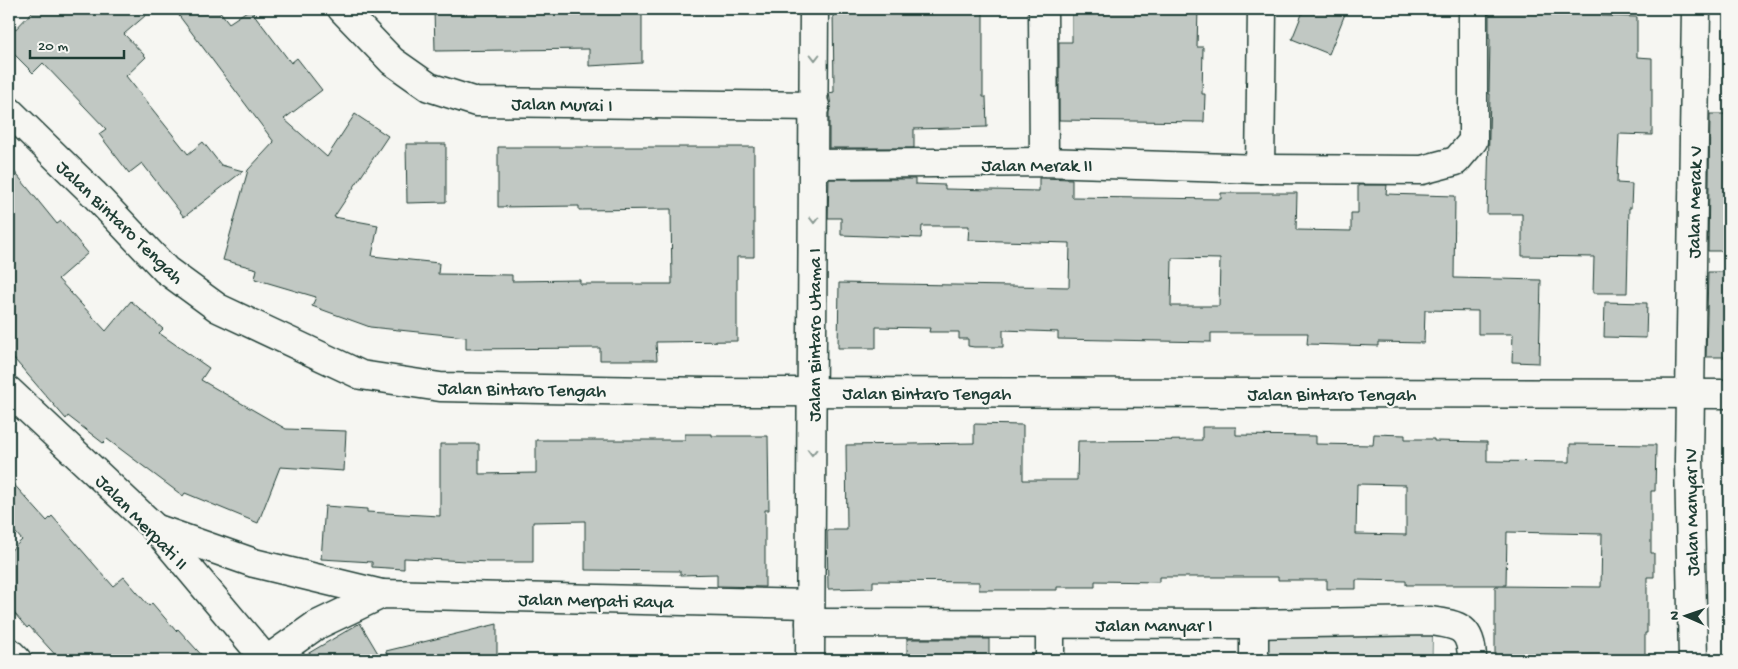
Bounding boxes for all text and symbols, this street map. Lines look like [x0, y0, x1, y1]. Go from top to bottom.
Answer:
scale bar [30, 28, 124, 60]
text: 20 m [38, 38, 68, 56]
one-way arrow [810, 54, 820, 62]
street label: Jalan Murai I [511, 94, 613, 119]
street label: Jalan Merak V [1684, 146, 1709, 259]
street label: Jalan Merak II [981, 156, 1093, 179]
street label: Jalan Bintaro Tengah [50, 157, 187, 290]
one-way arrow [809, 216, 819, 224]
street label: Jalan Bintaro Utama I [805, 248, 828, 422]
street label: Jalan Bintaro Tengah [437, 379, 607, 404]
street label: Jalan Bintaro Tengah [843, 384, 1011, 407]
street label: Jalan Bintaro Tengah [1248, 385, 1416, 408]
street label: Jalan Manyar IV [1681, 448, 1706, 576]
one-way arrow [807, 449, 817, 457]
street label: Jalan Merpati II [89, 471, 192, 576]
street label: Jalan Merpati Raya [518, 590, 675, 615]
north arrow [1660, 592, 1710, 642]
text: N [1667, 611, 1684, 620]
street label: Jalan Manyar I [1095, 616, 1213, 639]

